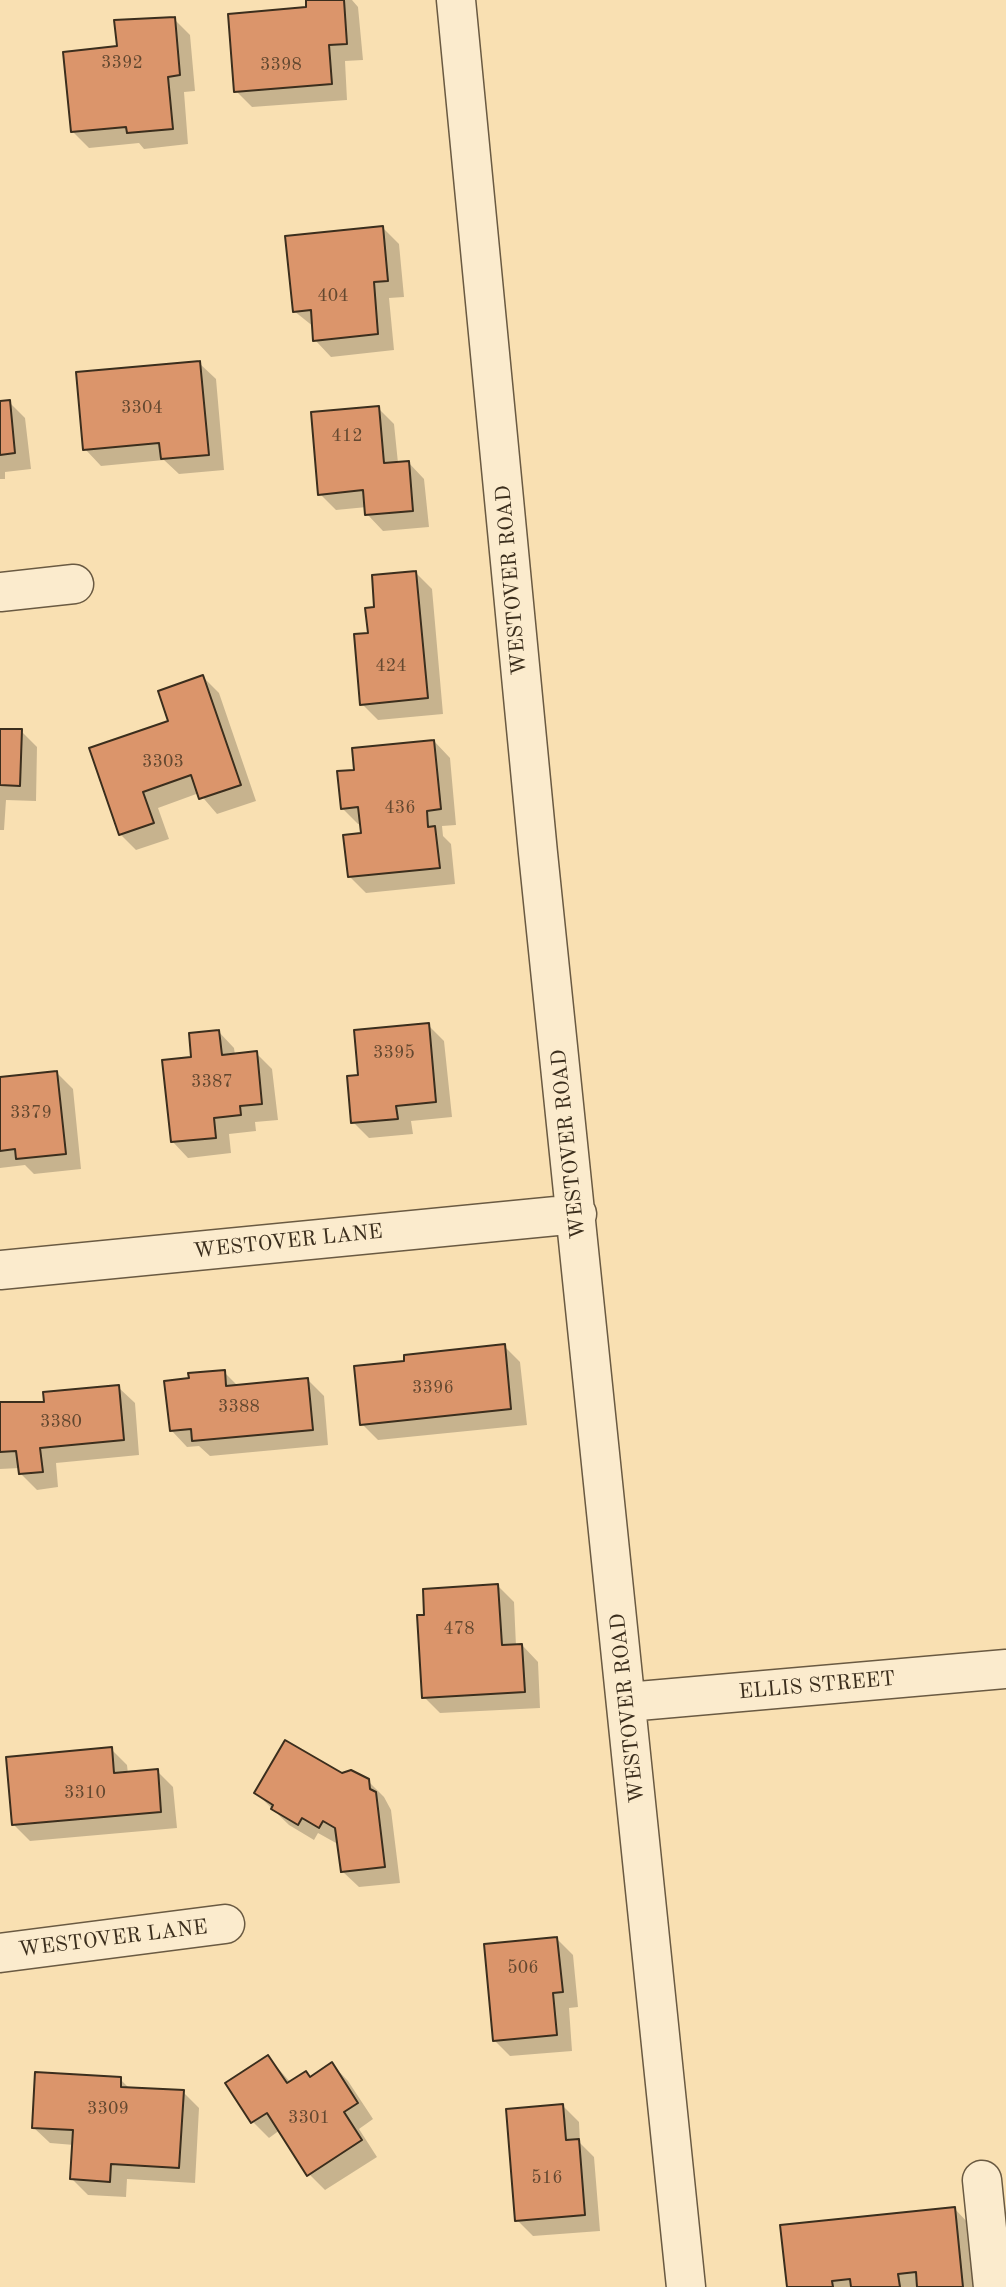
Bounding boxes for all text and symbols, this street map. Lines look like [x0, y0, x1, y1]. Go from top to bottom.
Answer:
house number: 3392 [101, 52, 143, 74]
house number: 3398 [260, 54, 302, 76]
house number: 404 [317, 285, 349, 307]
house number: 3304 [121, 397, 163, 419]
house number: 412 [331, 425, 363, 447]
street label: WESTOVER ROAD [491, 484, 533, 676]
house number: 424 [375, 655, 407, 677]
house number: 3303 [142, 751, 184, 773]
house number: 436 [384, 797, 416, 819]
house number: 3395 [373, 1042, 415, 1064]
street label: WESTOVER ROAD [547, 1048, 591, 1240]
house number: 3387 [191, 1071, 233, 1093]
house number: 3379 [10, 1102, 52, 1124]
street label: WESTOVER LANE [192, 1220, 384, 1264]
house number: 3396 [412, 1377, 454, 1399]
house number: 3388 [218, 1396, 260, 1418]
house number: 3380 [40, 1411, 82, 1433]
street label: WESTOVER ROAD [606, 1612, 650, 1804]
house number: 478 [443, 1618, 475, 1640]
street label: ELLIS STREET [738, 1667, 896, 1705]
house number: 3310 [64, 1782, 106, 1804]
street label: WESTOVER LANE [17, 1915, 209, 1963]
house number: 506 [507, 1957, 539, 1979]
house number: 3309 [87, 2098, 129, 2120]
house number: 3301 [288, 2107, 330, 2129]
house number: 516 [531, 2167, 563, 2189]

